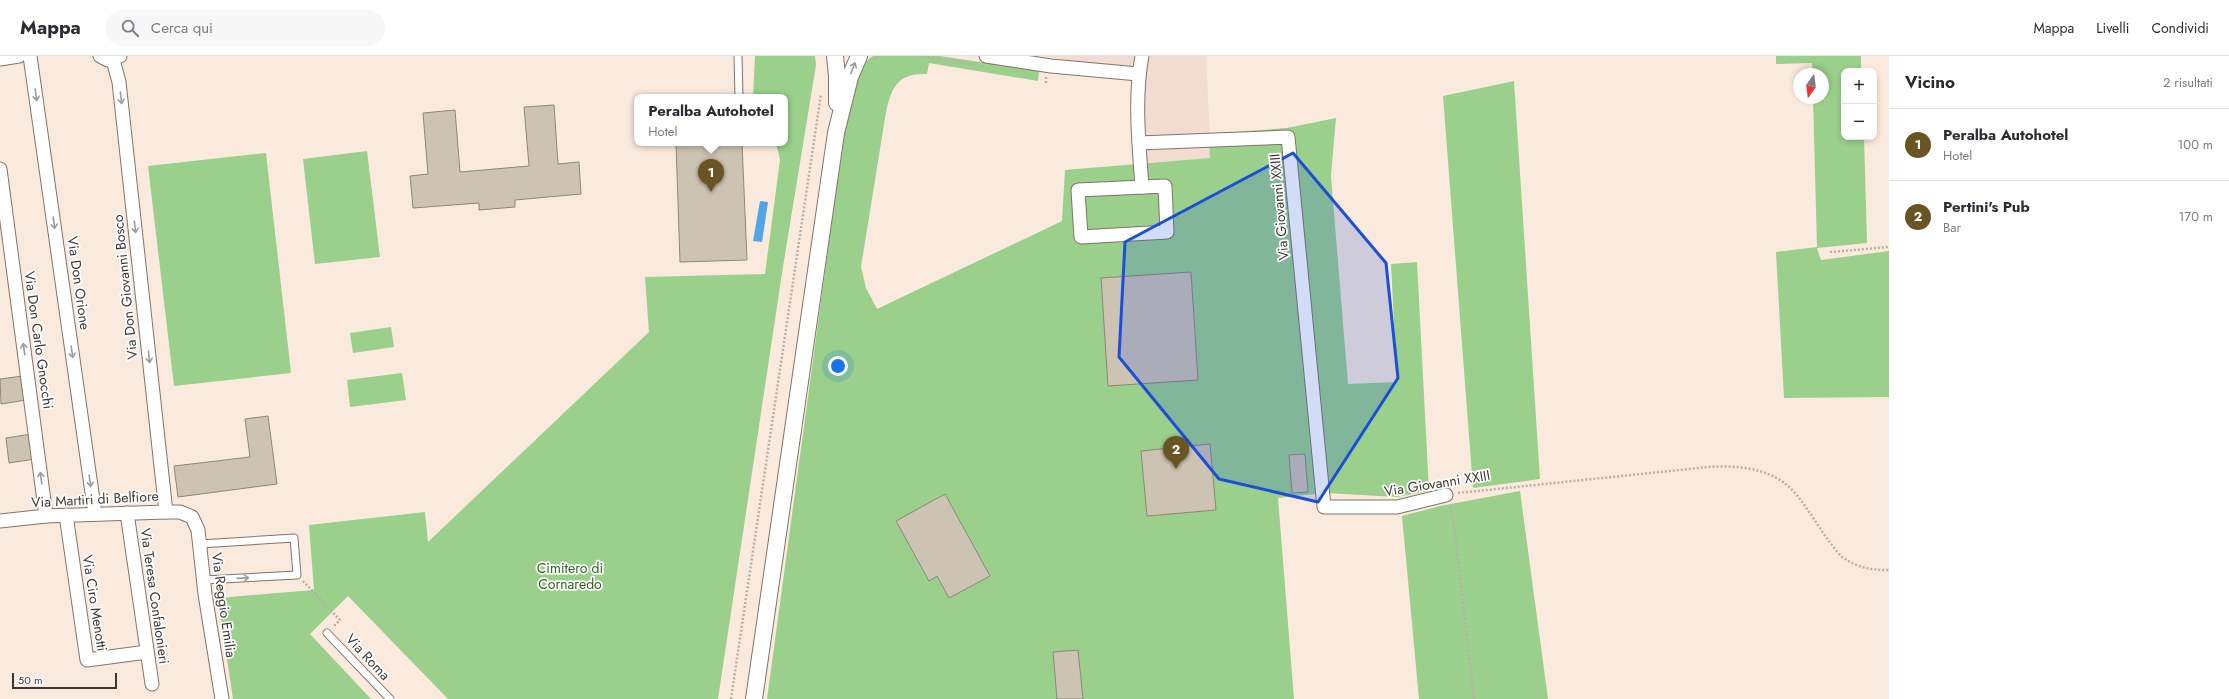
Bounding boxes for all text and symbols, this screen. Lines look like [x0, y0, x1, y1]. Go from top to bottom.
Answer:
search box [105, 10, 385, 46]
text: Mappa [20, 14, 81, 41]
icon: search [119, 17, 141, 39]
text: Cerca qui [151, 17, 213, 39]
text: Mappa [2033, 18, 2074, 38]
text: Livelli [2096, 18, 2129, 38]
text: Condividi [2151, 18, 2209, 38]
one-way arrow [849, 63, 857, 75]
north arrow [1793, 68, 1829, 104]
map controls [1841, 68, 1877, 140]
button: + [1841, 68, 1877, 104]
text: Vicino [1905, 70, 1955, 94]
text: 2 risultati [2163, 73, 2213, 92]
one-way arrow [32, 88, 40, 101]
one-way arrow [117, 91, 124, 104]
popup [634, 94, 788, 146]
text: Peralba Autohotel [648, 100, 774, 122]
button: − [1841, 104, 1877, 140]
text: Hotel [648, 122, 678, 141]
text: Peralba Autohotel [1943, 124, 2068, 146]
text: 1 [1915, 135, 1921, 154]
text: 100 m [2178, 135, 2213, 154]
text: Hotel [1943, 146, 1972, 165]
street label: Via Giovanni XXIII [1264, 153, 1294, 261]
pin: 1 [698, 159, 724, 192]
text: Pertini's Pub [1943, 196, 2030, 218]
text: 2 [1914, 207, 1922, 226]
text: 170 m [2178, 207, 2213, 226]
street label: Via Don Giovanni Bosco [107, 213, 143, 360]
one-way arrow [50, 216, 58, 229]
text: Bar [1943, 218, 1961, 237]
one-way arrow [131, 220, 139, 233]
street label: Via Don Orione [63, 235, 95, 331]
street label: Via Don Carlo Gnocchi [19, 270, 59, 410]
one-way arrow [20, 343, 28, 356]
one-way arrow [68, 345, 76, 358]
one-way arrow [145, 350, 153, 363]
your location [828, 356, 848, 376]
pin: 2 [1163, 436, 1189, 469]
street label: Via Giovanni XXIII [1383, 465, 1491, 501]
one-way arrow [37, 472, 45, 485]
one-way arrow [86, 474, 94, 487]
street label: Via Martiri di Belfiore [31, 486, 159, 512]
street label: Via Teresa Confalonieri [136, 527, 174, 665]
street label: Via Reggio Emilia [207, 551, 241, 659]
street label: Via Ciro Menotti [78, 553, 112, 653]
park label: Cimitero di Cornaredo [537, 558, 603, 594]
one-way arrow [236, 575, 249, 582]
street label: Via Roma [341, 629, 395, 685]
scale bar [12, 671, 117, 690]
text: 50 m [18, 672, 43, 688]

